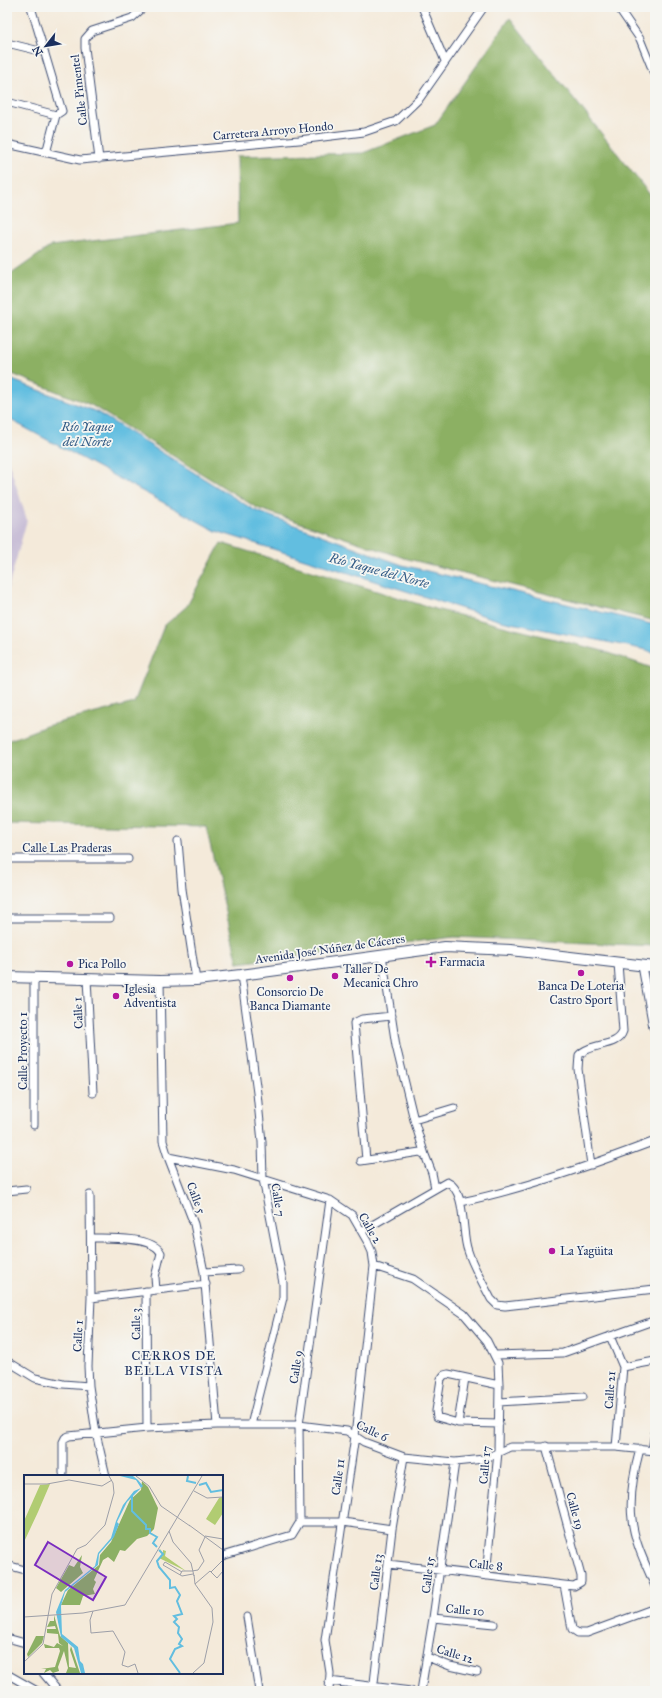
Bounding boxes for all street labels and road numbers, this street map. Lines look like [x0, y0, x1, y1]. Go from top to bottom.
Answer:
street label: Calle Pimentel [68, 53, 90, 126]
street label: Carretera Arroyo Hondo [212, 119, 334, 143]
street label: Calle Las Praderas [22, 841, 112, 855]
street label: Avenida José Núñez de Cáceres [253, 932, 406, 968]
street label: Calle 1 [70, 996, 86, 1029]
street label: Calle Proyecto 1 [16, 1012, 30, 1090]
street label: Calle 5 [184, 1180, 209, 1216]
street label: Calle 7 [268, 1182, 288, 1218]
street label: Calle 2 [356, 1210, 384, 1246]
street label: Calle 3 [129, 1308, 143, 1340]
street label: Calle 1 [70, 1319, 86, 1352]
street label: Calle 9 [287, 1349, 305, 1385]
street label: Calle 21 [602, 1370, 618, 1409]
street label: Calle 6 [354, 1418, 391, 1445]
street label: Calle 17 [476, 1445, 494, 1485]
street label: Calle 11 [329, 1458, 348, 1496]
street label: Calle 19 [563, 1491, 587, 1531]
street label: Calle 13 [367, 1553, 385, 1591]
street label: Calle 15 [419, 1555, 437, 1594]
street label: Calle 8 [469, 1556, 503, 1574]
street label: Calle 10 [445, 1601, 485, 1619]
street label: Calle 12 [435, 1642, 475, 1666]

